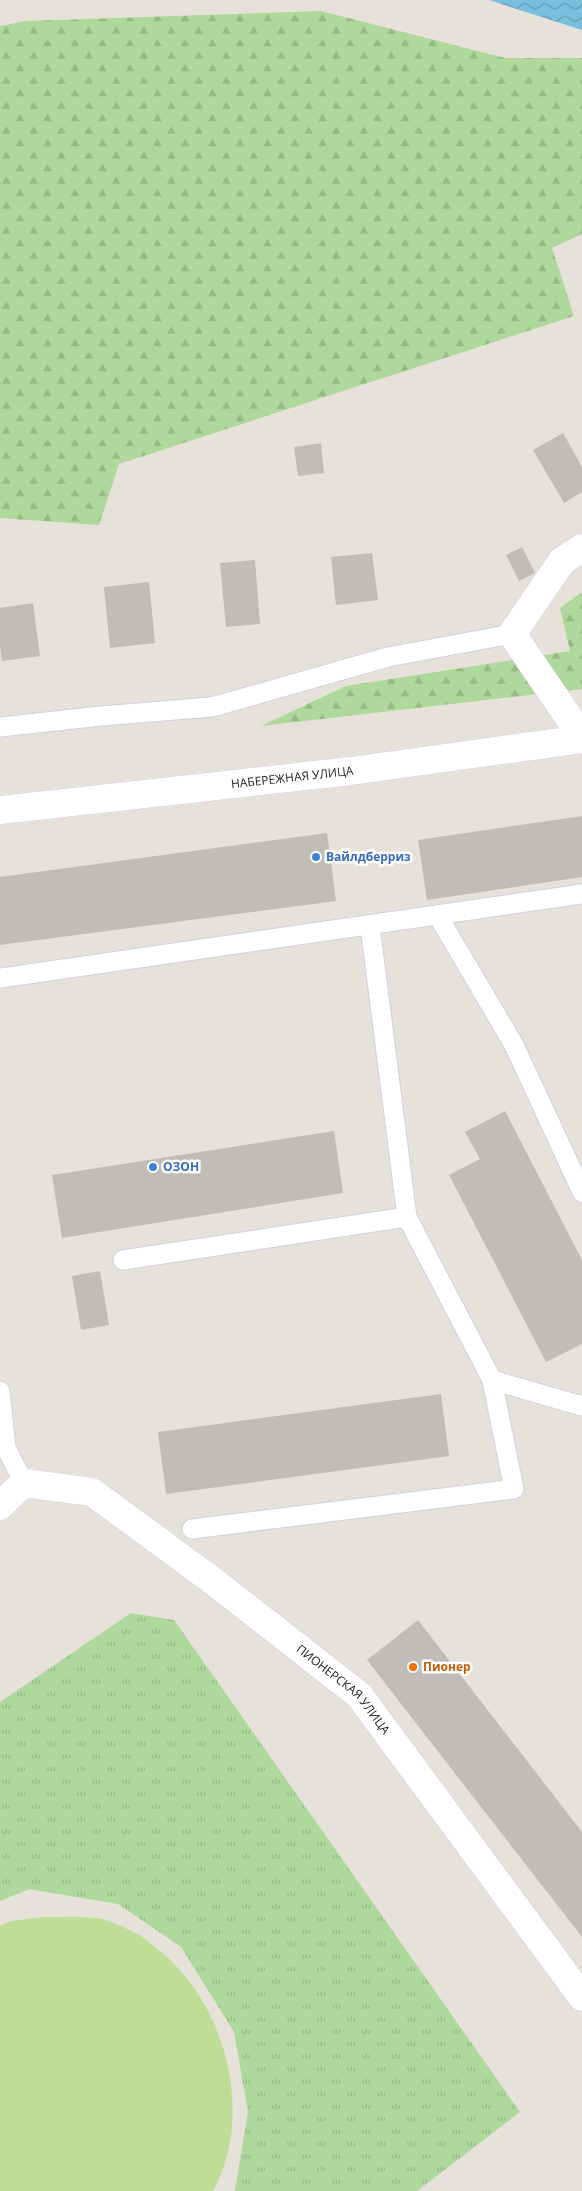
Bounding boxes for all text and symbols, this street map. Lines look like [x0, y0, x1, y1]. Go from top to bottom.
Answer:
street label: НАБЕРЕЖНАЯ УЛИЦА [230, 762, 355, 792]
place label: Вайлдберриз [326, 848, 411, 865]
marker: Вайлдберриз [310, 851, 322, 863]
place label: ОЗОН [163, 1158, 199, 1175]
marker: ОЗОН [147, 1161, 159, 1173]
street label: ПИОНЕРСКАЯ УЛИЦА [293, 1640, 394, 1738]
place label: Пионер [423, 1658, 471, 1675]
marker: Пионер [407, 1661, 419, 1673]

